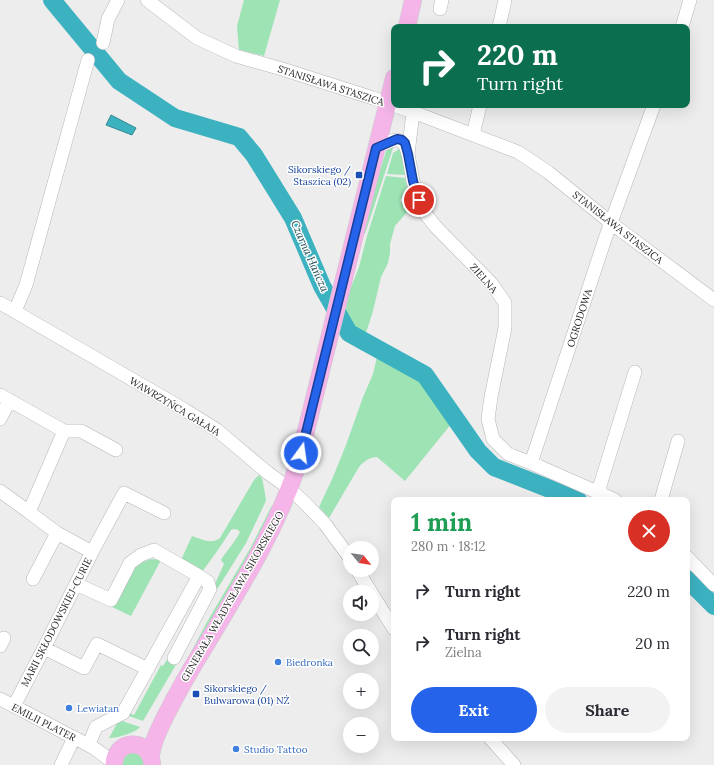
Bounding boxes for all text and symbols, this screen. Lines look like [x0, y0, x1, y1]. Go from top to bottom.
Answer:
text: 220 m [477, 37, 558, 73]
icon: right [411, 40, 463, 92]
street label: STANISŁAWA STASZICA [276, 62, 386, 109]
text: Turn right [477, 72, 563, 95]
place label: Sikorskiego / Staszica (02) [288, 163, 351, 188]
marker: Sikorskiego / Staszica (02) [354, 170, 364, 180]
pin [402, 183, 436, 217]
street label: STANISŁAWA STASZICA [570, 188, 666, 267]
icon: arrive [408, 189, 430, 211]
water label: Czarna Hańcza [288, 218, 332, 295]
street label: ZIELNA [467, 261, 501, 296]
street label: OGRODOWA [564, 287, 595, 349]
street label: WAWRZYŃCA GAŁAJA [127, 374, 223, 439]
position arrow [280, 432, 322, 474]
text: 1 min [411, 507, 472, 538]
street label: GENERAŁA WŁADYSŁAWA SIKORSKIEGO [178, 509, 287, 684]
button: close [628, 510, 670, 552]
text: 280 m · 18:12 [411, 538, 486, 555]
north arrow [343, 541, 379, 577]
map controls [343, 541, 379, 753]
street label: MARII SKŁODOWSKIEJ-CURIE [18, 556, 95, 689]
icon: right [411, 580, 433, 602]
text: Turn right [445, 582, 521, 601]
text: 220 m [627, 582, 670, 601]
button: sound [343, 585, 379, 621]
text: Turn right [445, 625, 521, 644]
button: search [343, 629, 379, 665]
icon: right [411, 632, 433, 654]
text: 20 m [635, 634, 670, 653]
text: Zielna [445, 644, 482, 661]
place label: Biedronka [286, 656, 333, 669]
marker: Biedronka [273, 657, 283, 667]
button: + [343, 673, 379, 709]
place label: Sikorskiego / Bulwarowa (01) NŻ [204, 682, 290, 707]
button: Exit [411, 687, 537, 733]
button: Share [545, 687, 670, 733]
marker: Sikorskiego / Bulwarowa (01) NŻ [191, 689, 201, 699]
street label: EMILII PLATER [9, 701, 79, 745]
place label: Lewiatan [77, 702, 119, 715]
marker: Lewiatan [64, 703, 74, 713]
button: − [343, 717, 379, 753]
place label: Studio Tattoo [244, 743, 308, 756]
marker: Studio Tattoo [231, 744, 241, 754]

